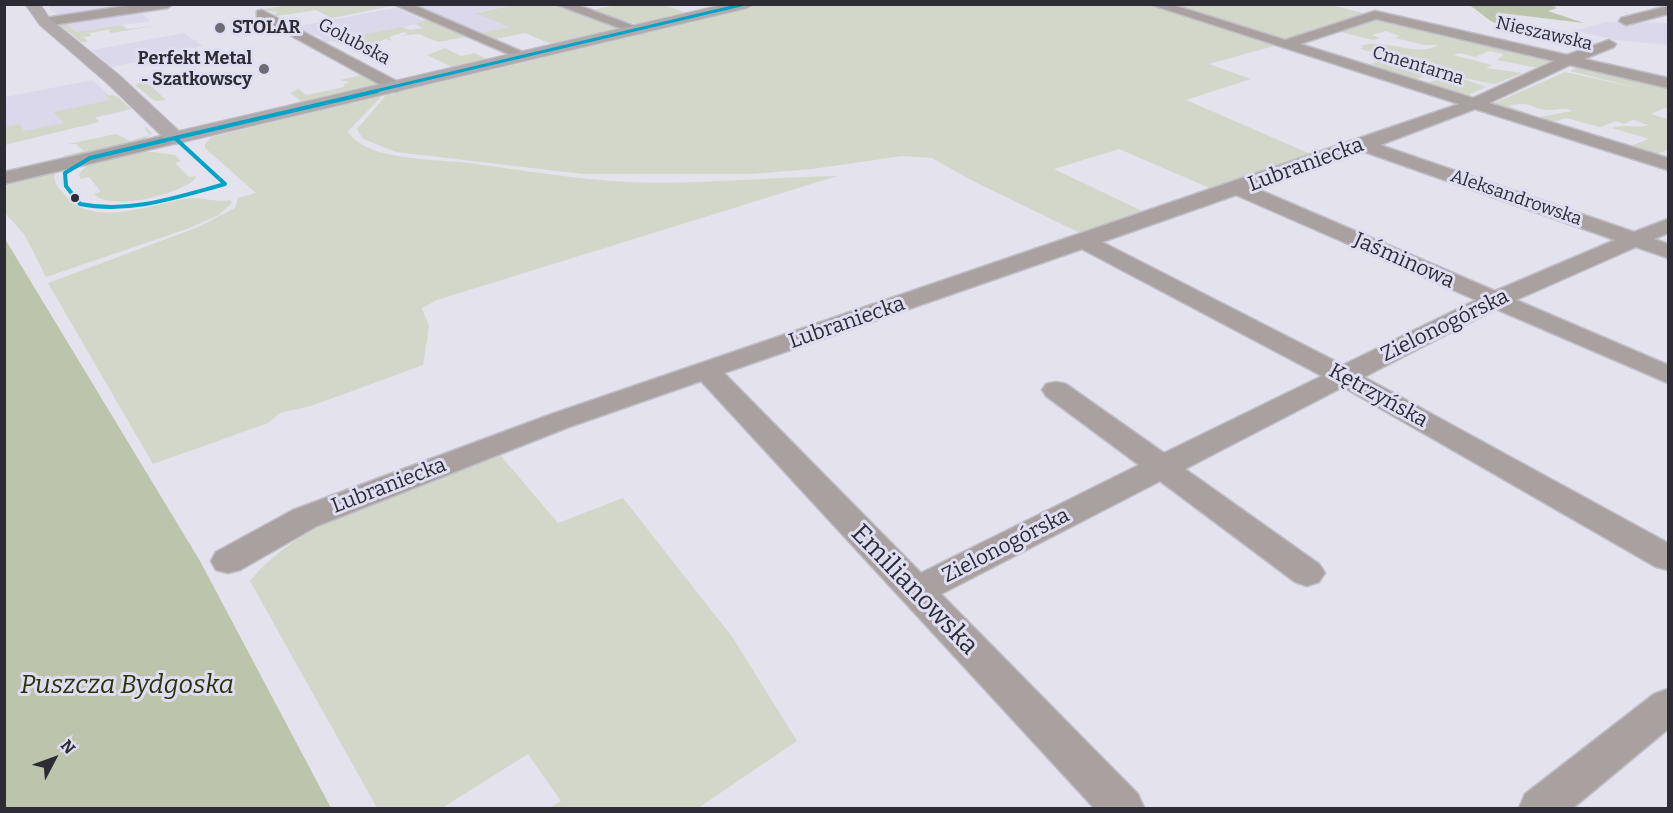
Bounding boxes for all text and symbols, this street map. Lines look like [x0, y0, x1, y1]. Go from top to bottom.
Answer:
street label: Nieszawska [1494, 12, 1594, 56]
street label: Golubska [314, 14, 394, 70]
place label: STOLAR [232, 17, 301, 39]
marker: STOLAR [213, 21, 227, 35]
street label: Cmentarna [1370, 42, 1466, 90]
place label: Perfekt Metal - Szatkowscy [138, 48, 252, 90]
marker: Perfekt Metal - Szatkowscy [257, 62, 271, 76]
street label: Lubraniecka [1245, 133, 1367, 197]
street label: Aleksandrowska [1448, 165, 1584, 231]
unlabelled marker [69, 192, 81, 204]
street label: Jaśminowa [1350, 228, 1458, 294]
street label: Zielonogórska [1377, 284, 1513, 368]
street label: Lubraniecka [786, 291, 908, 355]
street label: Kętrzyńska [1324, 358, 1432, 434]
street label: Lubraniecka [328, 453, 450, 519]
street label: Zielonogórska [938, 503, 1074, 589]
street label: Emilianowska [844, 518, 984, 662]
park label: Puszcza Bydgoska [20, 670, 234, 702]
north arrow [24, 729, 84, 789]
text: N [57, 736, 79, 758]

